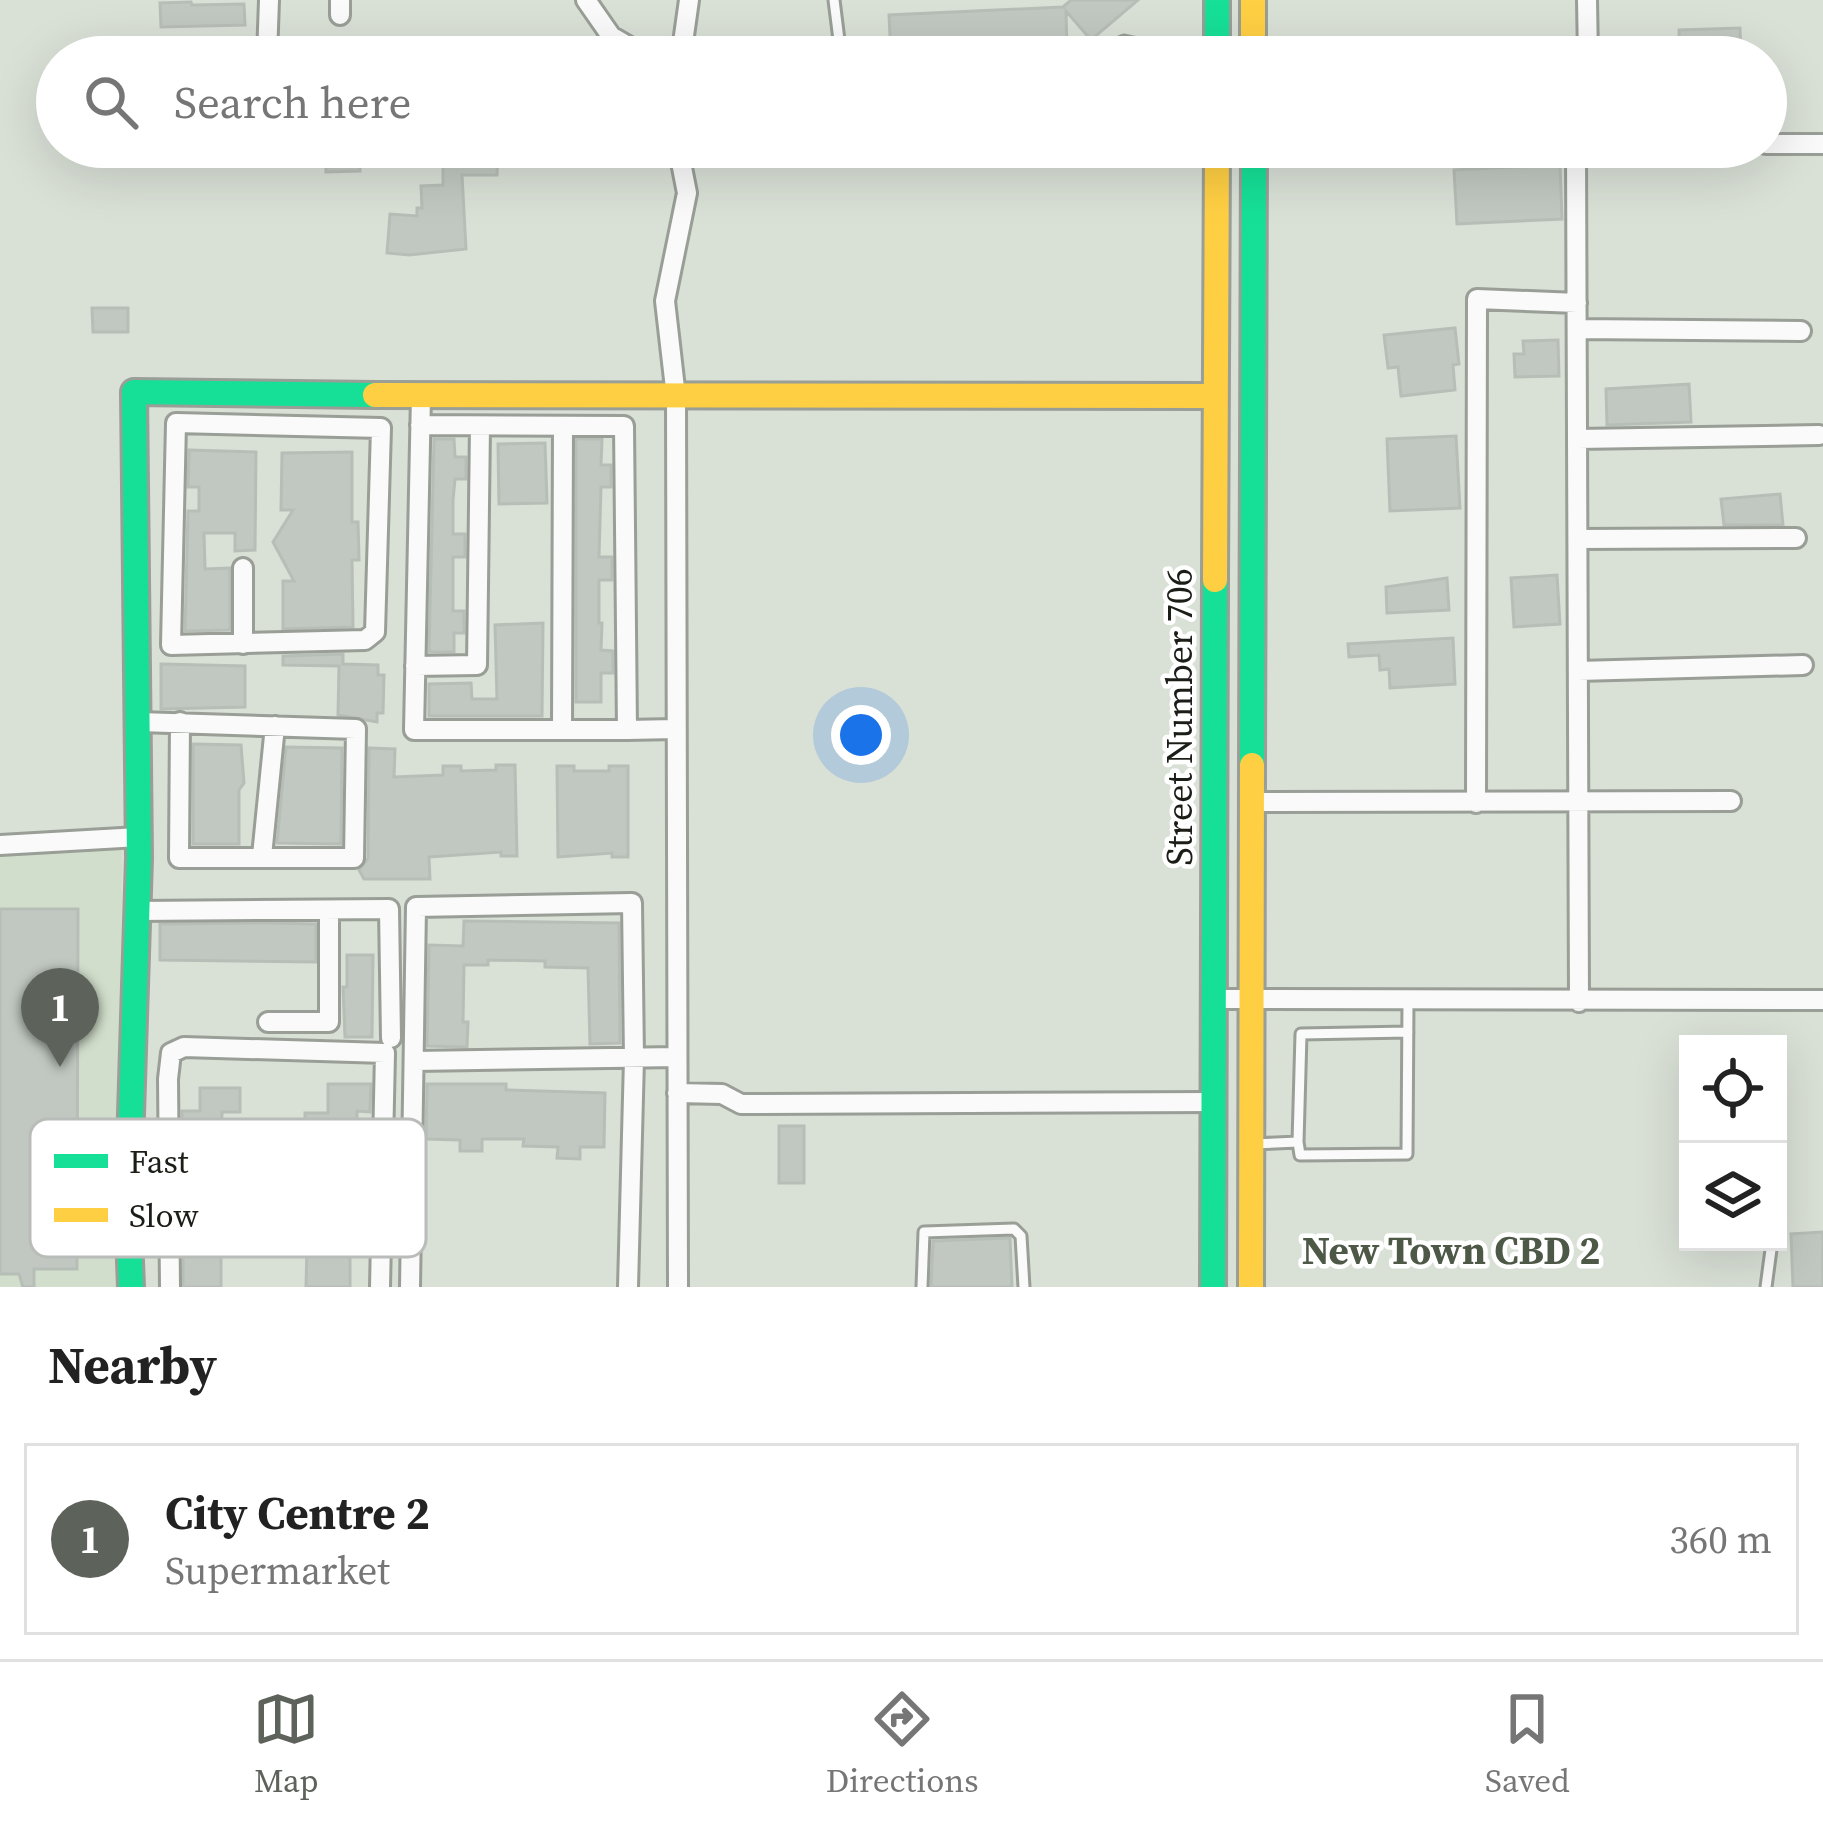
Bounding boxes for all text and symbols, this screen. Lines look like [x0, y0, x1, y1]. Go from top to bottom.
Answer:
search box [36, 36, 1787, 168]
icon: search [78, 69, 144, 135]
text: Search here [174, 71, 411, 133]
street label: Street Number 706 [1155, 568, 1204, 866]
your location [831, 705, 891, 765]
pin: 1 [21, 968, 99, 1067]
map controls [1679, 1035, 1787, 1251]
button: locate [1679, 1035, 1787, 1143]
legend [30, 1119, 426, 1257]
text: Fast [129, 1139, 189, 1184]
button: layers [1679, 1143, 1787, 1251]
text: Slow [129, 1193, 199, 1238]
district label: New Town CBD 2 [1302, 1224, 1600, 1277]
text: Nearby [48, 1330, 217, 1400]
text: City Centre 2 [165, 1482, 430, 1544]
text: 1 [79, 1513, 101, 1566]
text: 360 m [1669, 1513, 1772, 1566]
text: Supermarket [165, 1544, 390, 1597]
tab: Map [253, 1686, 319, 1803]
tab: Directions [826, 1686, 979, 1803]
tab: Saved [1485, 1686, 1570, 1803]

